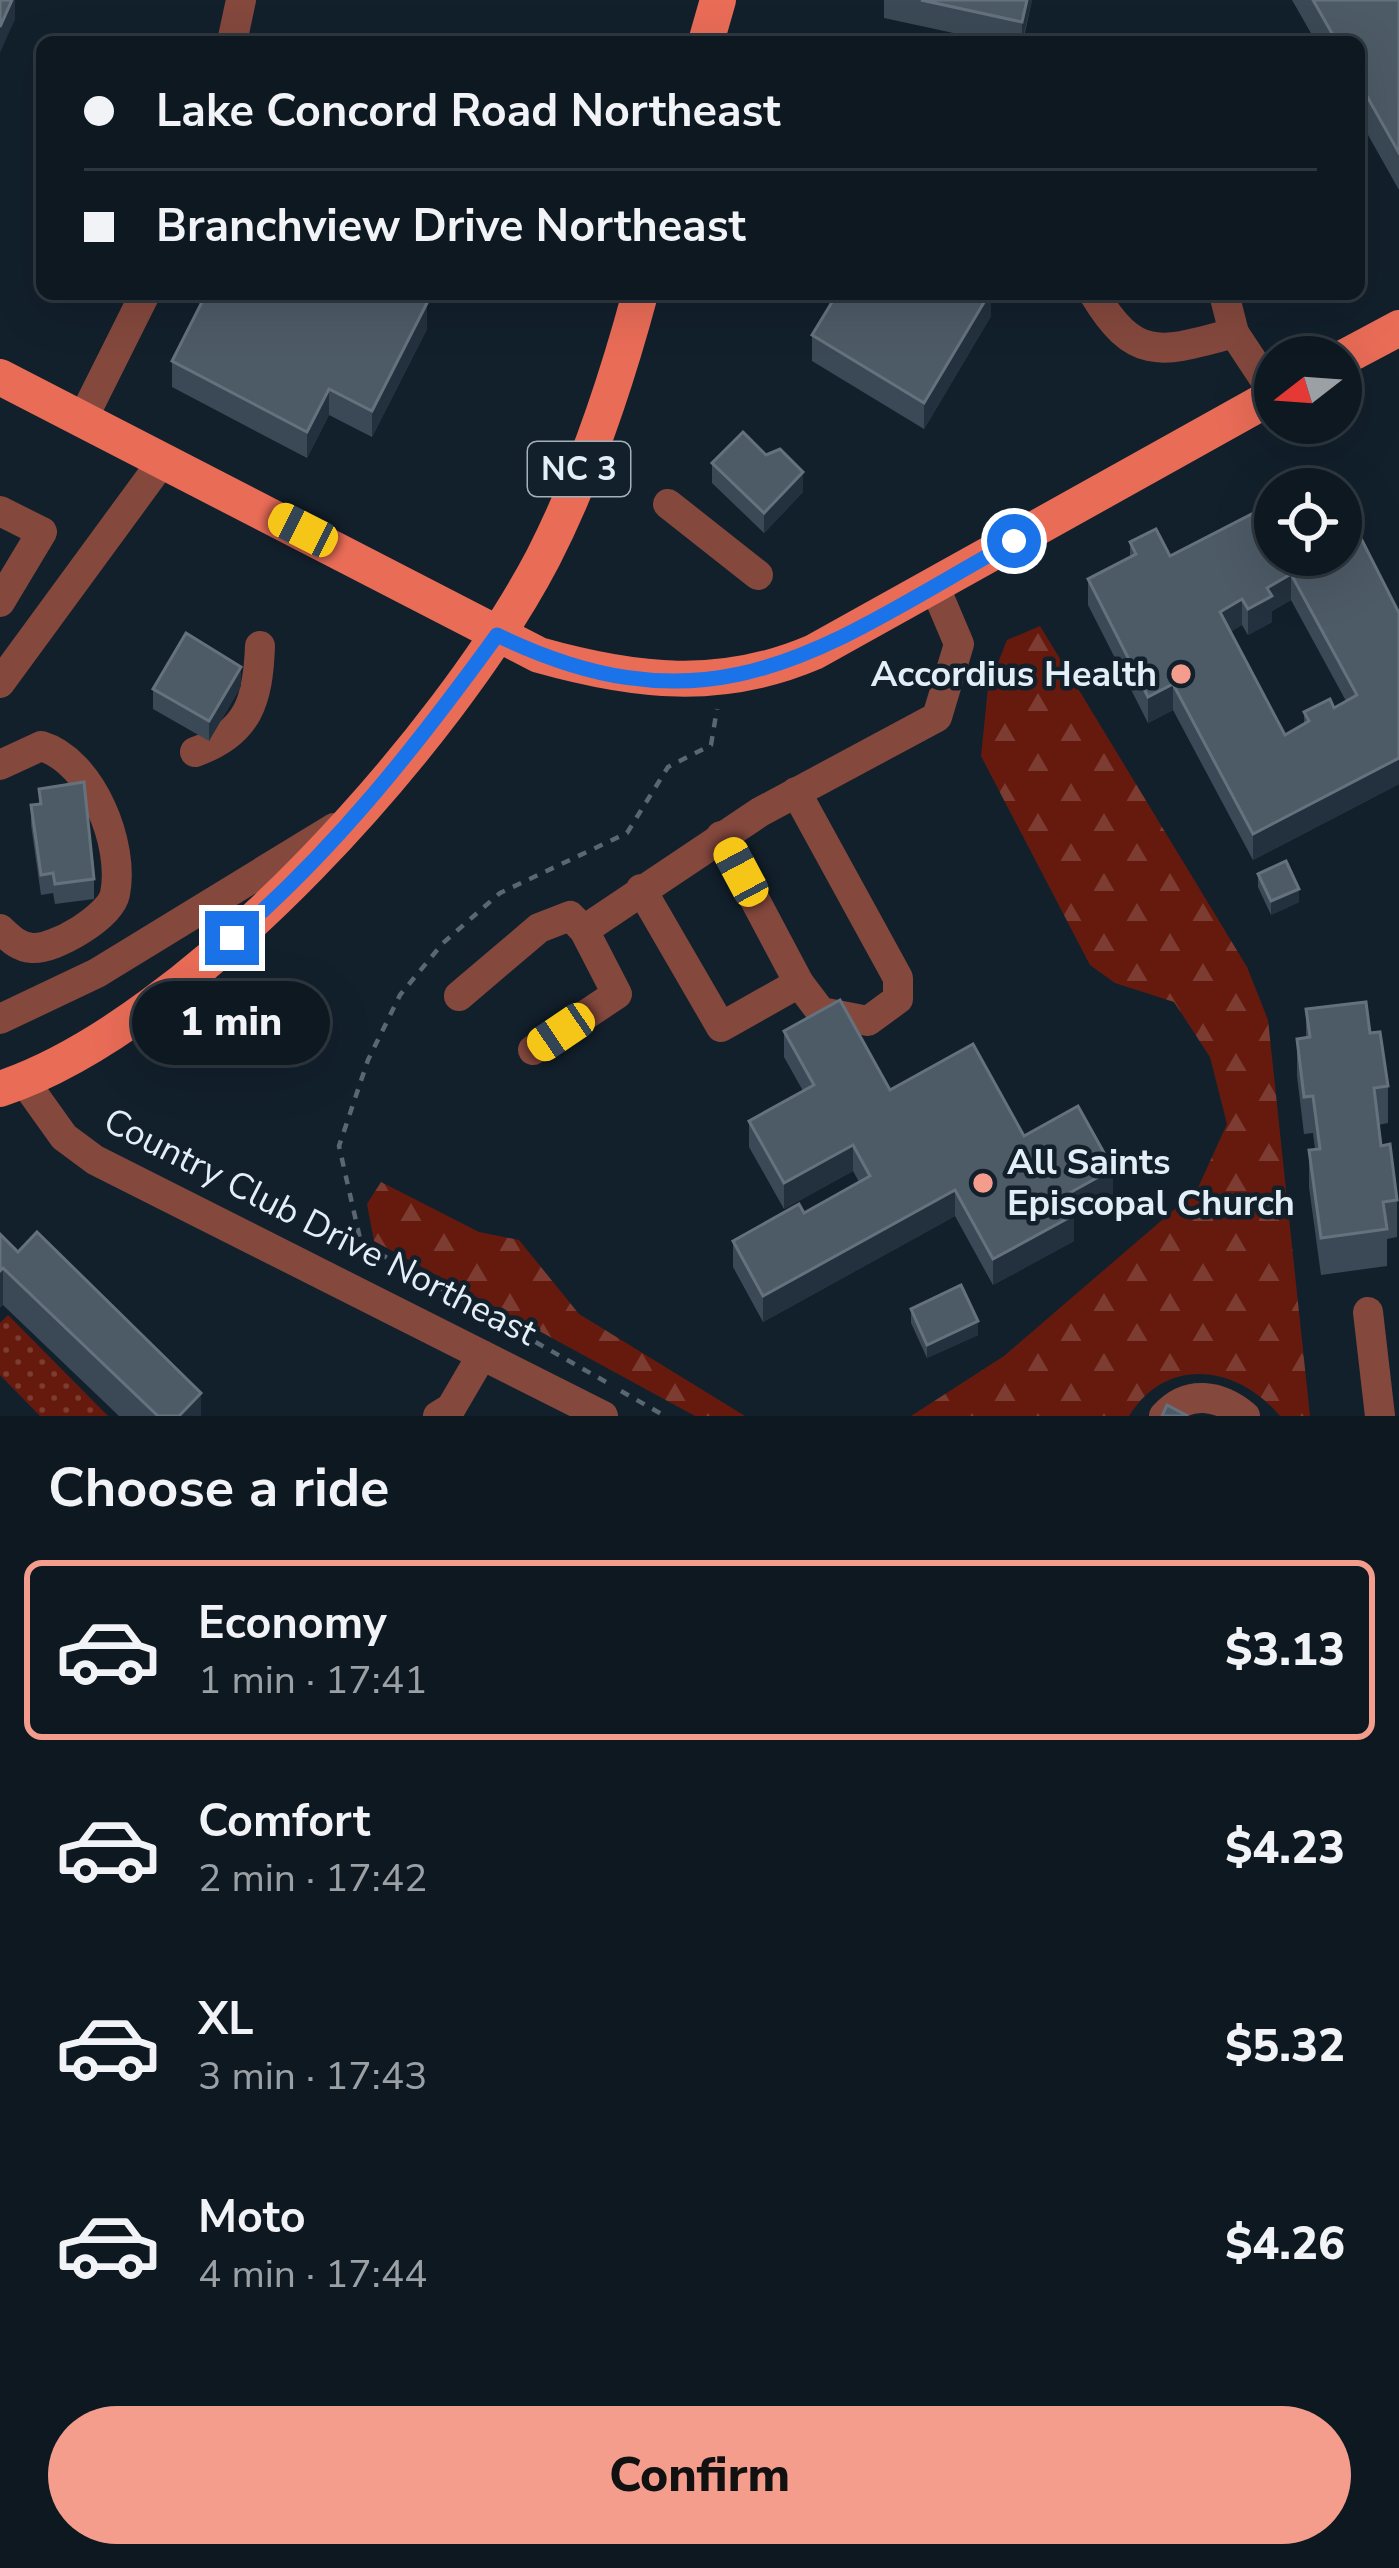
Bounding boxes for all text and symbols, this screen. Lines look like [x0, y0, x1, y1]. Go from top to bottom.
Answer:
text: Lake Concord Road Northeast [156, 81, 781, 142]
text: Branchview Drive Northeast [156, 196, 746, 257]
north arrow [1254, 336, 1362, 444]
map controls [1254, 336, 1362, 576]
road number: NC 3 [528, 442, 630, 496]
button: locate [1254, 468, 1362, 576]
car [263, 498, 343, 562]
route start [987, 514, 1041, 568]
place label: Accordius Health [871, 650, 1157, 699]
marker: Accordius Health [1168, 661, 1194, 687]
car [708, 832, 774, 912]
route end [205, 911, 259, 965]
callout: 1 min [133, 980, 331, 1064]
text: 1 min [180, 996, 282, 1049]
car [521, 997, 601, 1067]
street label: Country Club Drive Northeast [95, 1096, 545, 1358]
place label: All Saints Episcopal Church [1007, 1138, 1295, 1228]
marker: All Saints Episcopal Church [970, 1170, 996, 1196]
text: Choose a ride [48, 1451, 389, 1525]
text: Economy [198, 1593, 387, 1654]
icon: car [54, 1596, 162, 1704]
text: $3.13 [1225, 1620, 1345, 1681]
text: 1 min · 17:41 [198, 1654, 427, 1707]
text: Comfort [198, 1791, 370, 1852]
icon: car [54, 1794, 162, 1902]
text: $4.23 [1225, 1818, 1345, 1879]
text: 2 min · 17:42 [198, 1852, 427, 1905]
text: XL [198, 1989, 254, 2050]
icon: car [54, 1992, 162, 2100]
text: $5.32 [1225, 2016, 1345, 2077]
text: 3 min · 17:43 [198, 2050, 427, 2103]
text: Moto [198, 2187, 306, 2248]
icon: car [54, 2190, 162, 2298]
text: $4.26 [1225, 2214, 1345, 2275]
text: 4 min · 17:44 [198, 2248, 427, 2301]
button: Confirm [48, 2406, 1351, 2544]

